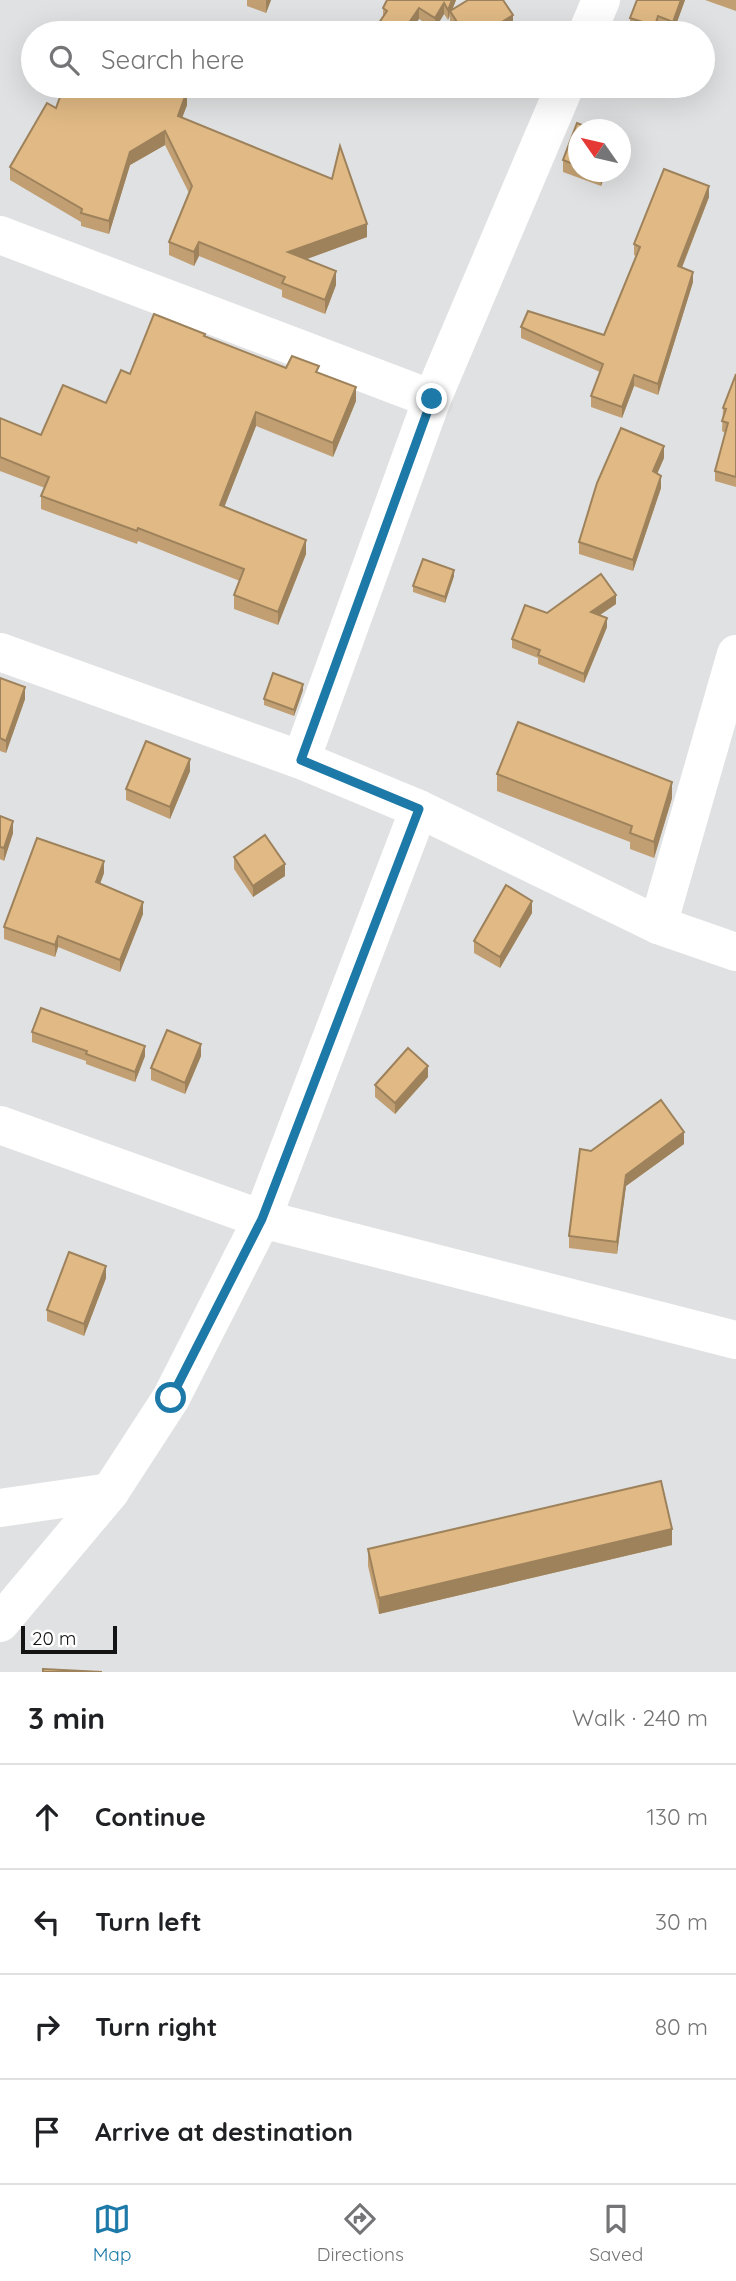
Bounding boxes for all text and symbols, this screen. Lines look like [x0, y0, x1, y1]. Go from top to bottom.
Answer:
search box [21, 21, 715, 98]
icon: search [45, 41, 83, 79]
text: Search here [101, 43, 245, 76]
north arrow [568, 119, 631, 182]
route end [416, 383, 447, 414]
route start [155, 1382, 186, 1413]
scale bar [21, 1623, 117, 1655]
text: 20 m [32, 1626, 76, 1650]
text: 3 min [28, 1699, 105, 1737]
text: Walk · 240 m [572, 1703, 708, 1732]
icon: ahead [28, 1798, 66, 1836]
text: Continue [95, 1800, 206, 1833]
text: 130 m [646, 1802, 708, 1831]
icon: left [28, 1903, 66, 1941]
text: Turn left [95, 1905, 202, 1938]
text: 30 m [655, 1907, 708, 1936]
icon: right [28, 2008, 66, 2046]
text: Turn right [95, 2010, 217, 2043]
text: 80 m [655, 2012, 708, 2041]
icon: arrive [28, 2113, 66, 2151]
text: Arrive at destination [95, 2115, 353, 2148]
tab: Map [93, 2200, 131, 2266]
tab: Directions [317, 2200, 404, 2266]
tab: Saved [589, 2200, 643, 2266]

